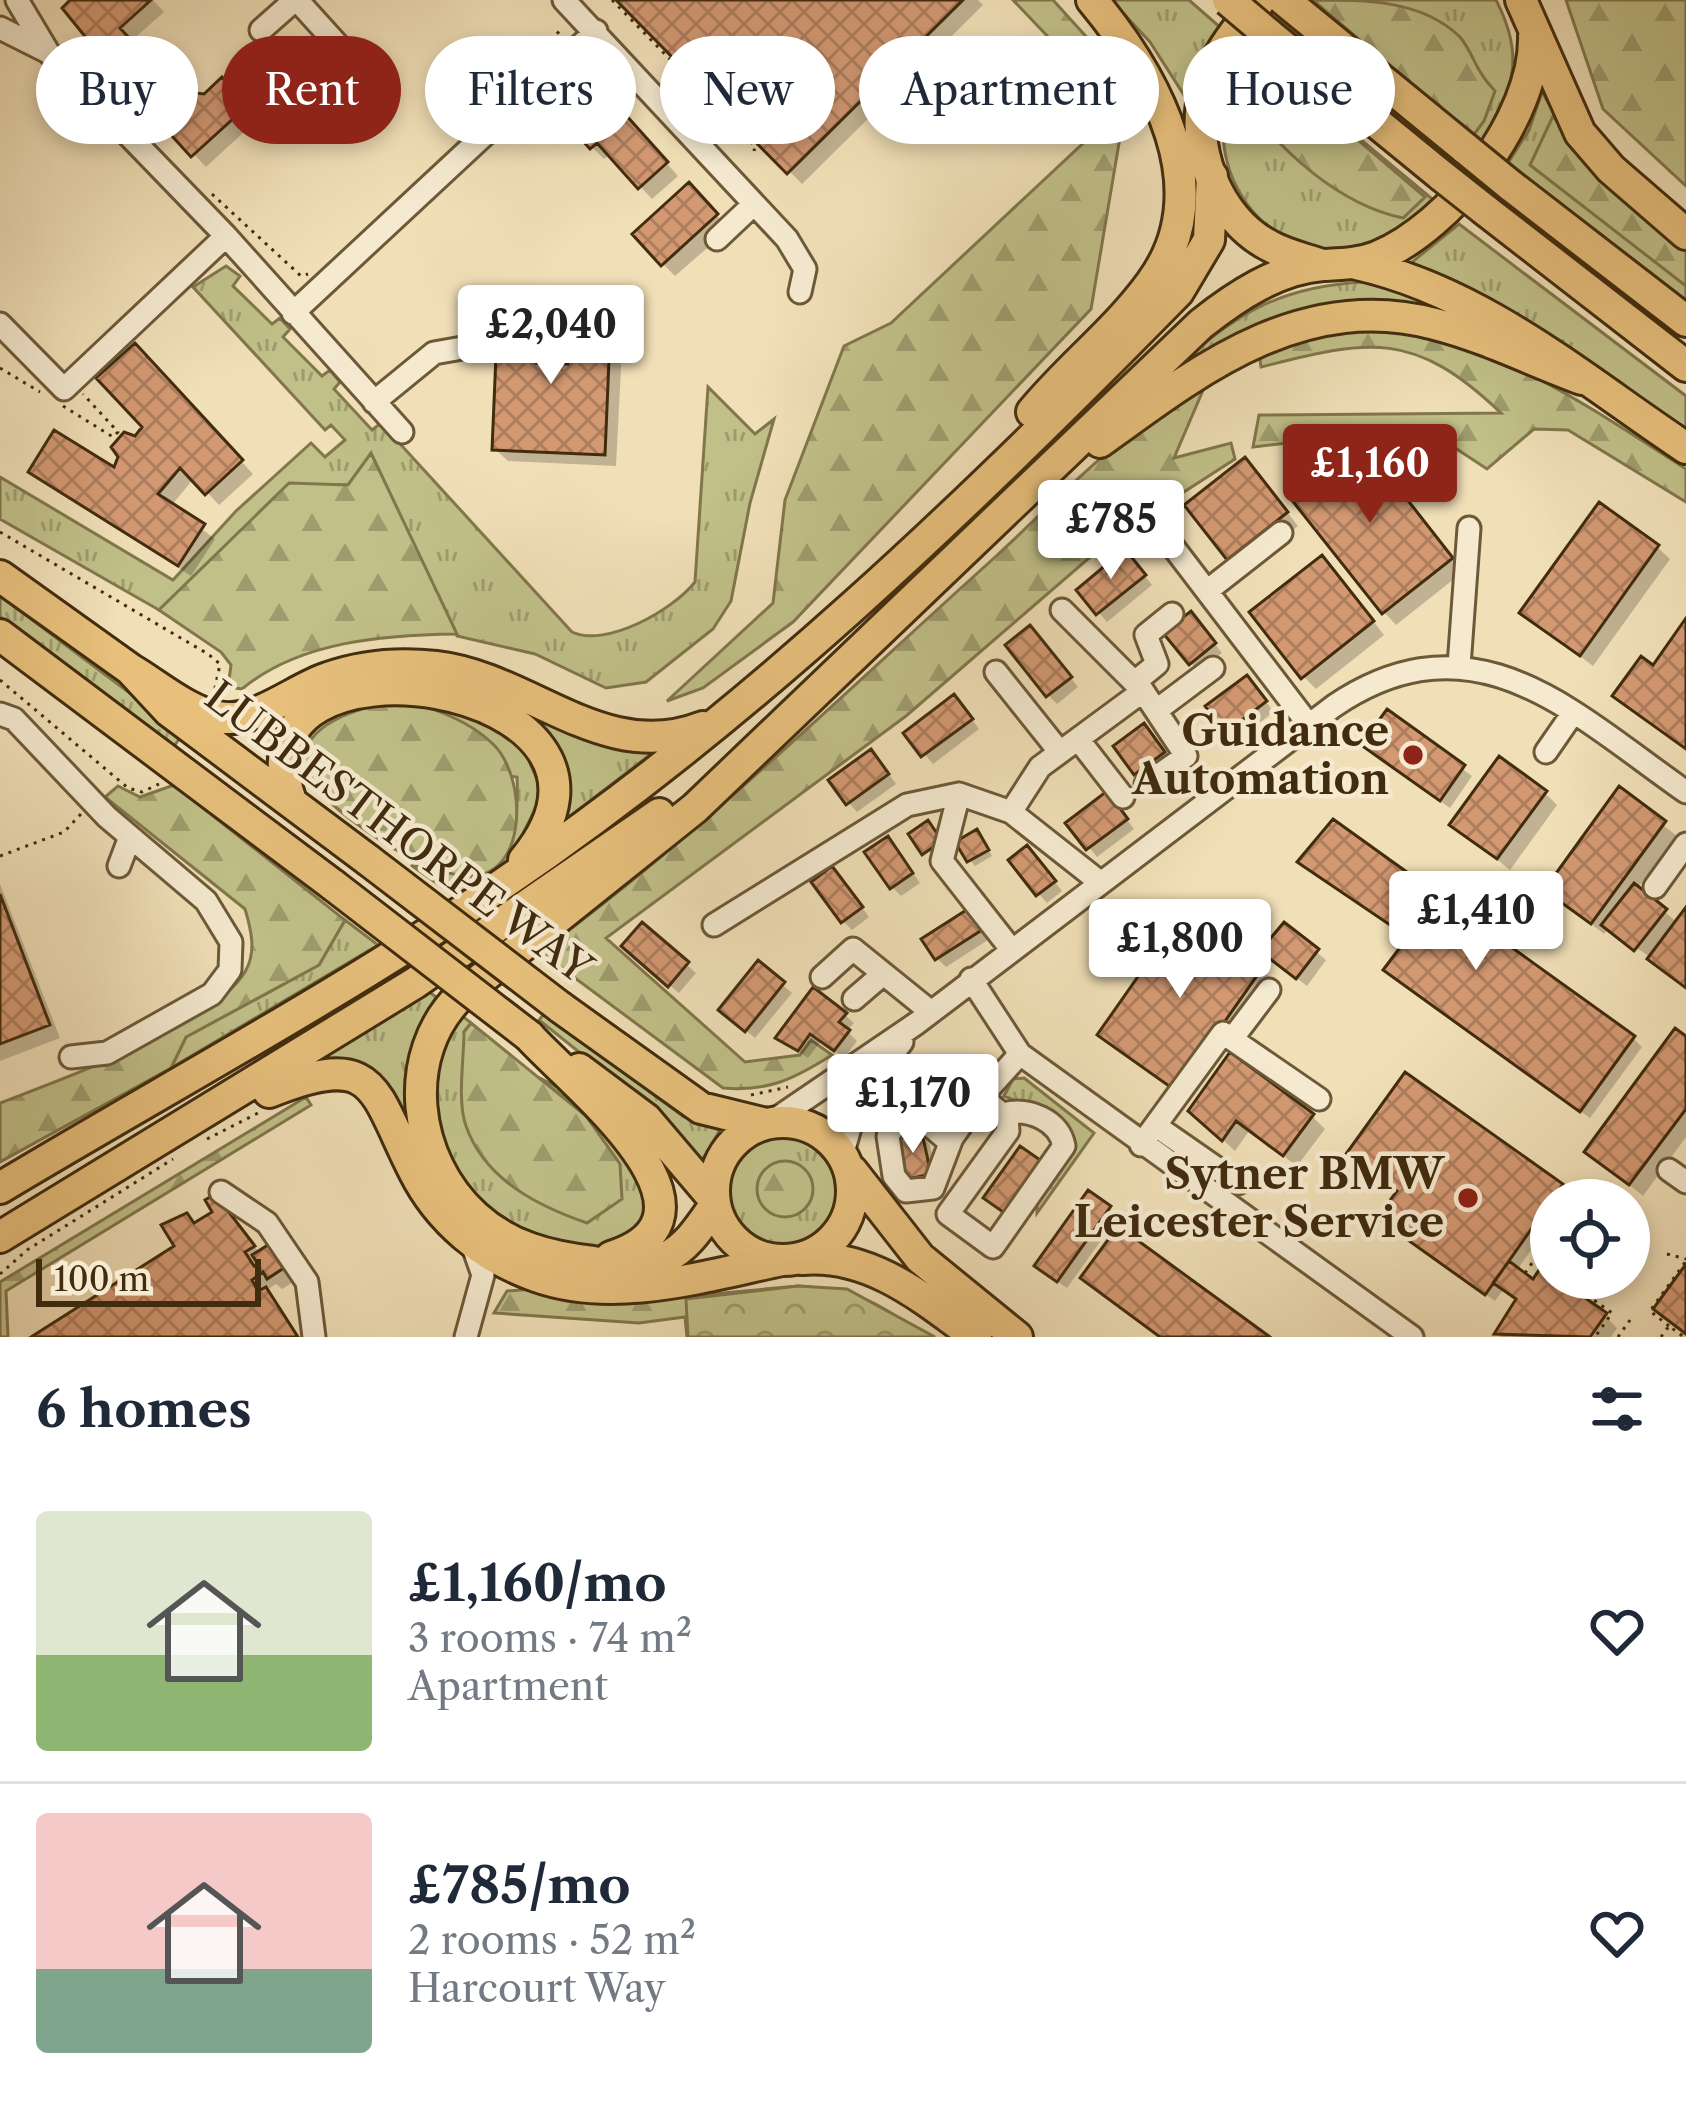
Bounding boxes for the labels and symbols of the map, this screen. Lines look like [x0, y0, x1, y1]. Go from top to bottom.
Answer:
pin: £2,040 [453, 285, 649, 387]
pin: £1,160 [1272, 424, 1468, 526]
pin: £785 [1040, 480, 1182, 582]
street label: LUBBESTHORPE WAY [195, 670, 604, 995]
place label: Guidance Automation [1131, 705, 1389, 805]
marker: Guidance Automation [1400, 742, 1426, 768]
pin: £1,410 [1378, 871, 1574, 973]
pin: £1,800 [1082, 899, 1278, 1001]
pin: £1,170 [815, 1054, 1011, 1156]
place label: Sytner BMW Leicester Service [1073, 1148, 1446, 1248]
marker: Sytner BMW Leicester Service [1455, 1185, 1481, 1211]
scale bar [36, 1253, 261, 1306]

